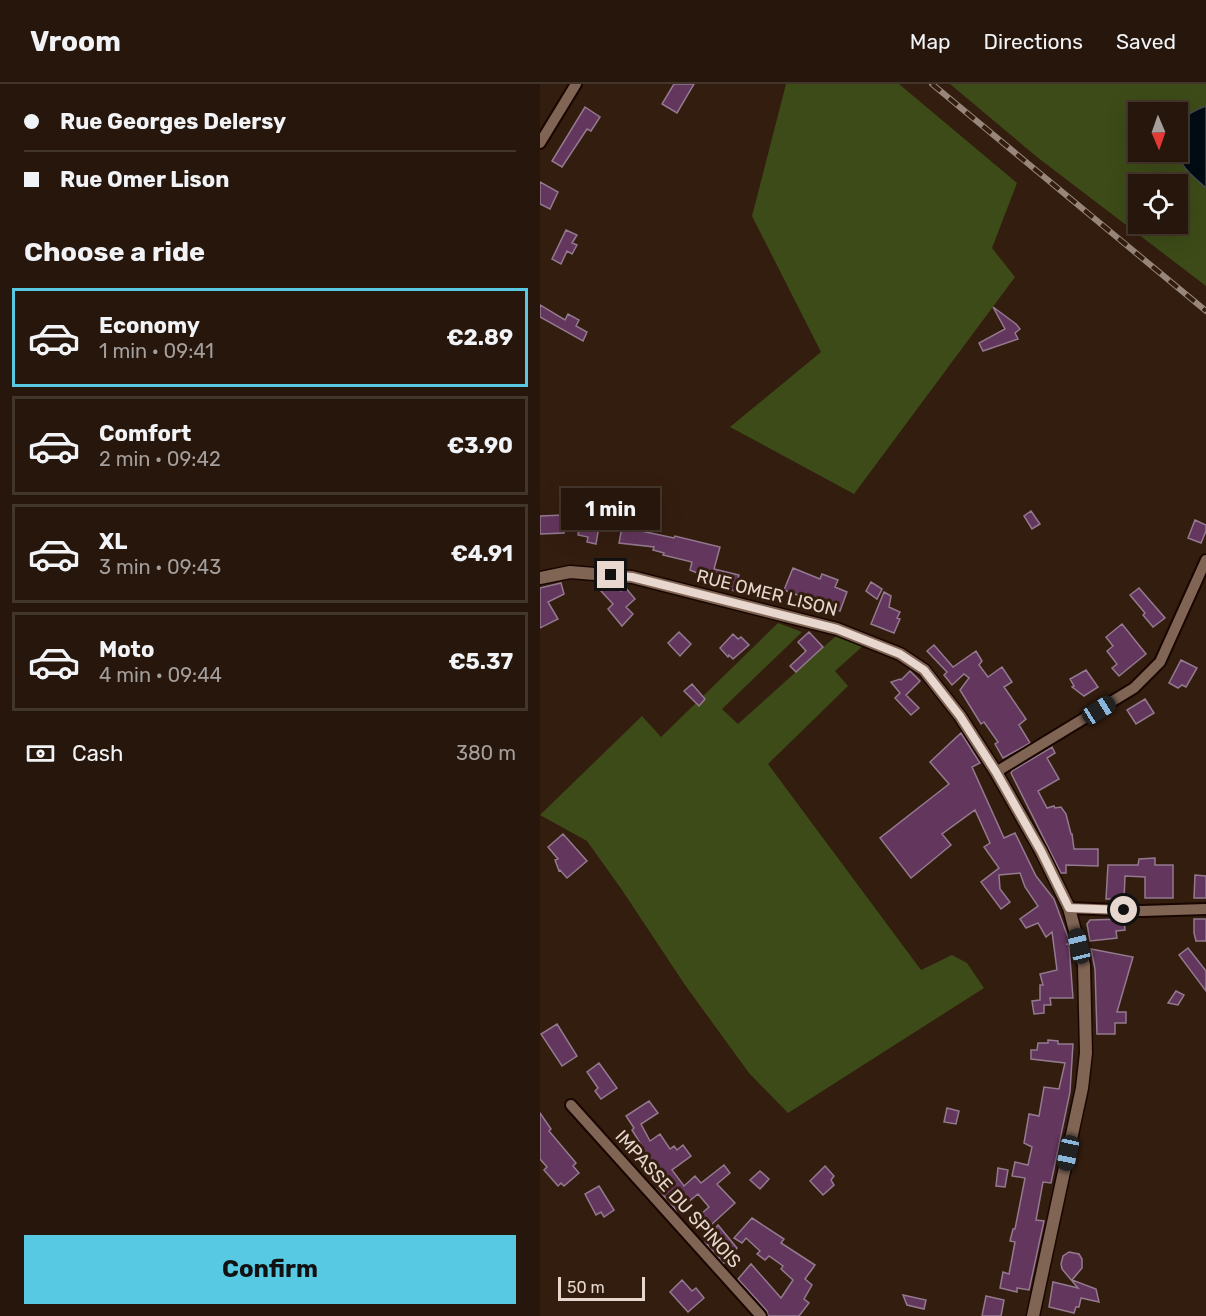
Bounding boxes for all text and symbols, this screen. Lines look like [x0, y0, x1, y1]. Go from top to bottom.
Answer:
text: Vroom [30, 25, 121, 58]
text: Map [910, 29, 951, 54]
text: Directions [984, 29, 1083, 54]
text: Saved [1116, 29, 1176, 54]
north arrow [1128, 102, 1188, 162]
map controls [1128, 102, 1188, 234]
text: Rue Georges Delersy [60, 108, 286, 135]
text: Rue Omer Lison [60, 166, 229, 193]
button: locate [1128, 174, 1188, 234]
text: Choose a ride [24, 236, 205, 268]
icon: car [27, 311, 81, 365]
text: Economy [99, 312, 200, 339]
text: €2.89 [446, 324, 513, 351]
text: 1 min · 09:41 [99, 339, 214, 363]
icon: car [27, 419, 81, 473]
text: Comfort [99, 420, 191, 447]
text: €3.90 [447, 432, 513, 459]
text: 2 min · 09:42 [99, 447, 221, 471]
callout: 1 min [562, 488, 661, 530]
text: 1 min [585, 497, 636, 521]
icon: car [27, 527, 81, 581]
text: XL [99, 528, 127, 555]
text: €4.91 [450, 540, 513, 567]
text: 3 min · 09:43 [99, 555, 221, 579]
route end [597, 561, 624, 588]
street label: RUE OMER LISON [694, 565, 840, 621]
icon: car [27, 635, 81, 689]
text: Moto [99, 636, 154, 663]
text: €5.37 [448, 648, 513, 675]
text: 4 min · 09:44 [99, 663, 222, 687]
car [1079, 693, 1119, 727]
icon: cash [24, 737, 57, 770]
text: Cash [72, 740, 123, 767]
text: 380 m [456, 741, 516, 765]
route start [1110, 896, 1137, 923]
car [1066, 926, 1092, 966]
street label: IMPASSE DU SPINOIS [610, 1126, 746, 1272]
car [1055, 1134, 1081, 1172]
button: Confirm [24, 1235, 516, 1304]
scale bar [558, 1274, 645, 1302]
text: 50 m [567, 1278, 605, 1297]

